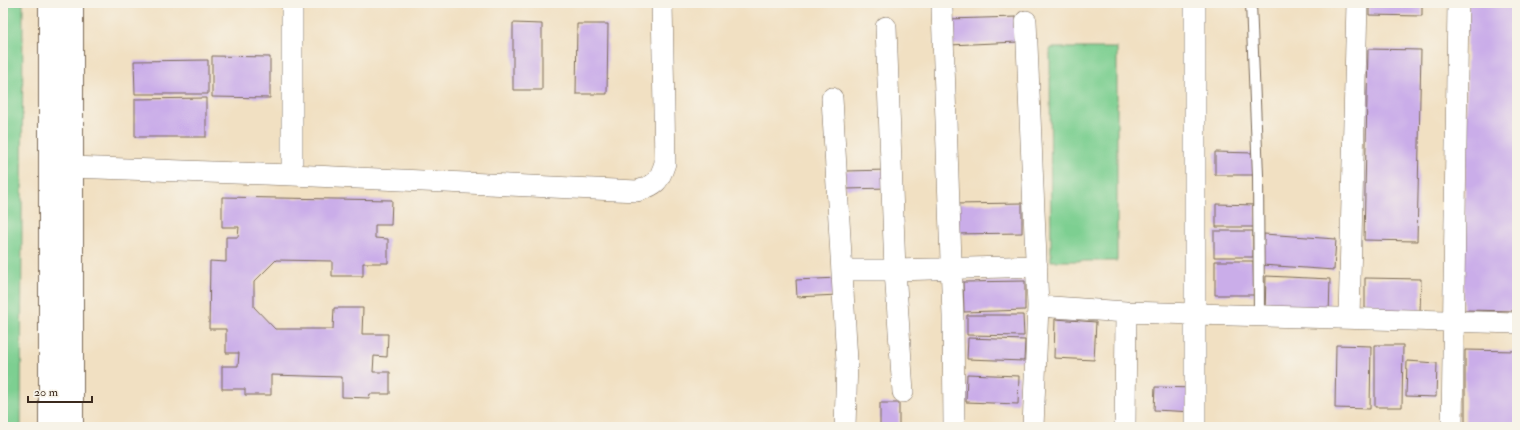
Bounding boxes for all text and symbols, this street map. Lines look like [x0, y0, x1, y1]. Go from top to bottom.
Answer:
scale bar [28, 378, 92, 404]
text: 20 m [34, 385, 59, 400]

